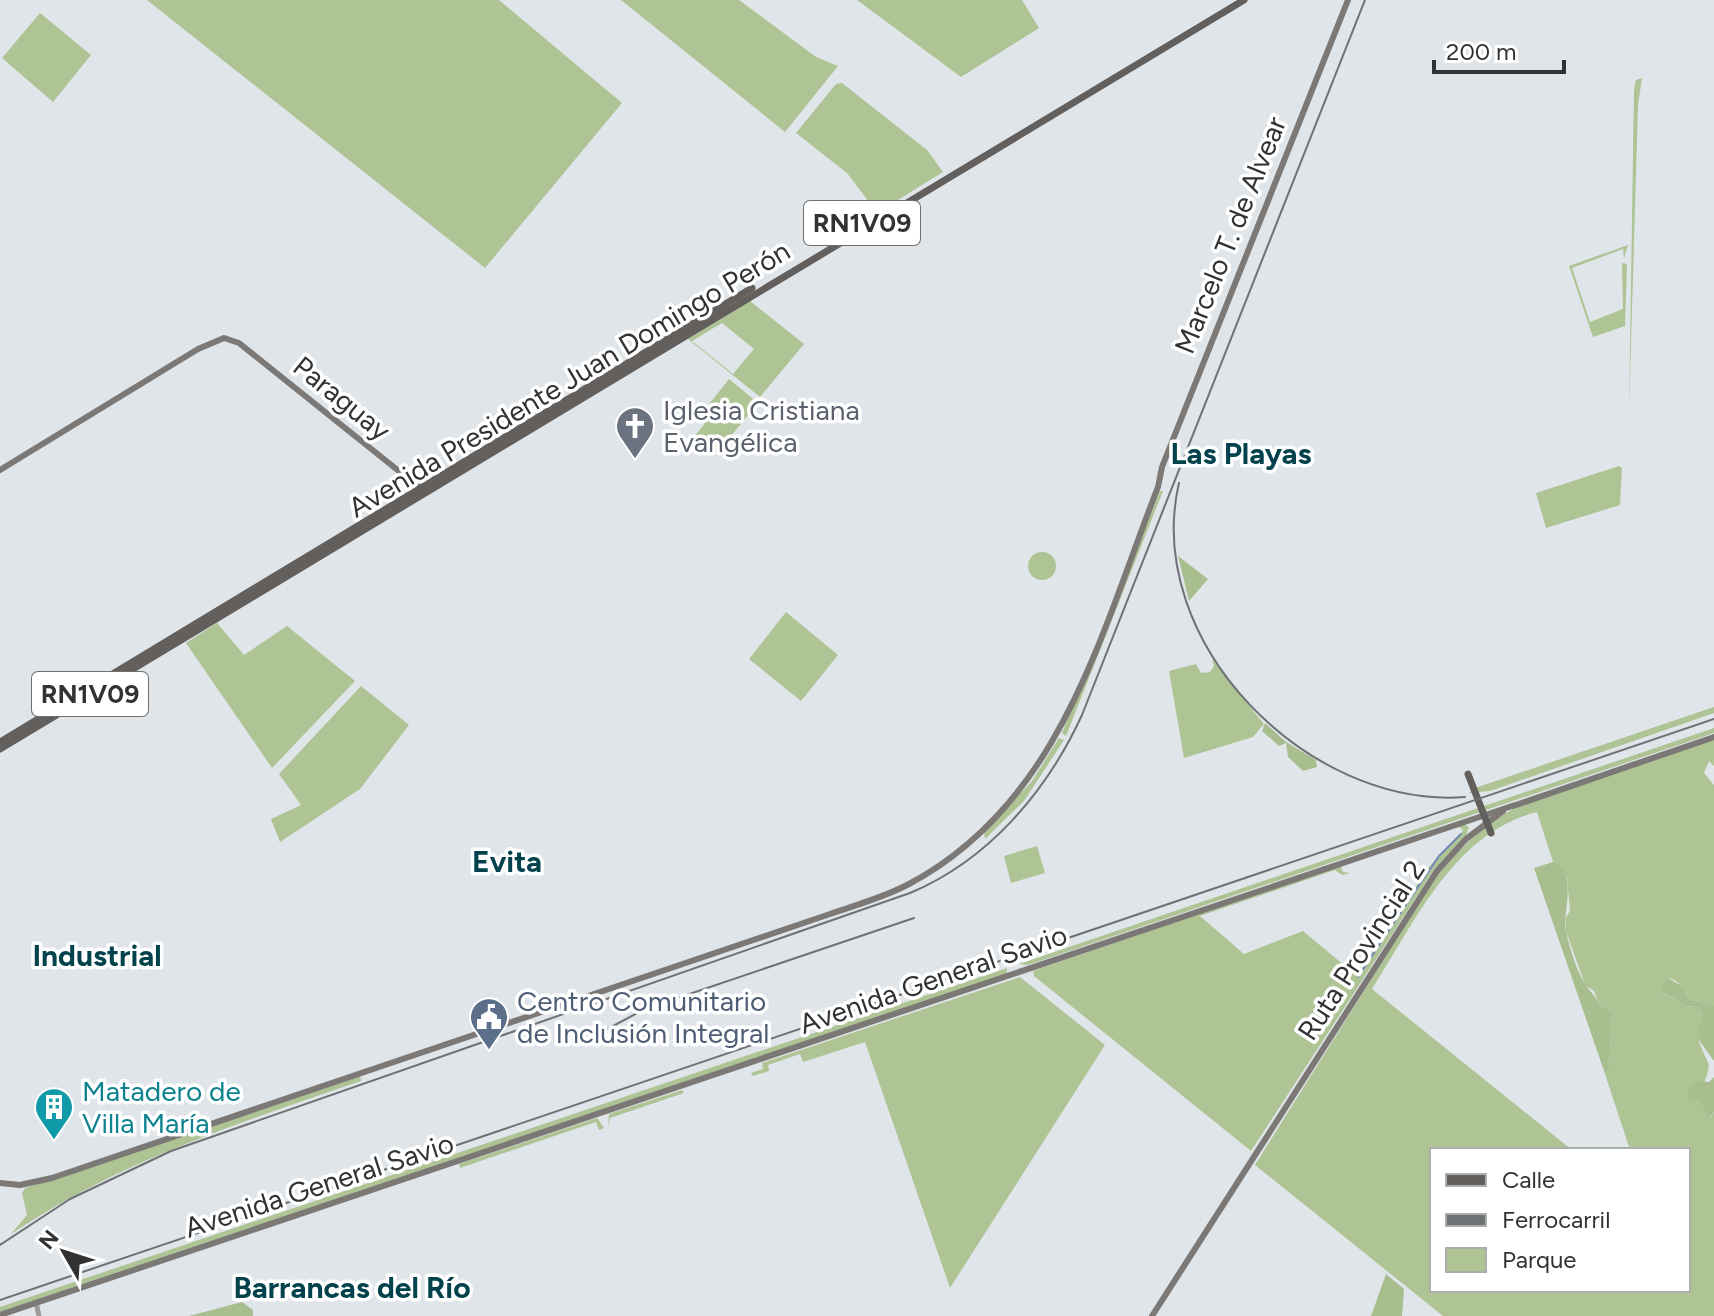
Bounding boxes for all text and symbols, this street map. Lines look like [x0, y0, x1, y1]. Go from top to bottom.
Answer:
scale bar [1434, 24, 1564, 74]
text: 200 m [1446, 37, 1517, 66]
street label: Marcelo T. de Alvear [1167, 111, 1293, 358]
road number: RN1V09 [804, 201, 920, 245]
street label: Avenida Presidente Juan Domingo Perón [342, 233, 796, 525]
street label: Paraguay [287, 349, 398, 448]
place label: Iglesia Cristiana Evangélica [663, 393, 860, 459]
church icon: Iglesia Cristiana Evangélica [614, 405, 656, 460]
district label: Las Playas [1170, 435, 1312, 472]
road number: RN1V09 [32, 672, 148, 716]
district label: Evita [472, 843, 542, 880]
street label: Ruta Provincial 2 [1290, 854, 1432, 1046]
street label: Avenida General Savio [795, 917, 1071, 1041]
district label: Industrial [32, 937, 162, 974]
place label: Centro Comunitario de Inclusión Integral [517, 984, 769, 1050]
public building icon: Centro Comunitario de Inclusión Integral [468, 996, 510, 1051]
place label: Matadero de Villa María [82, 1074, 241, 1140]
building icon: Matadero de Villa María [33, 1086, 75, 1141]
street label: Avenida General Savio [180, 1125, 458, 1245]
legend [1430, 1148, 1690, 1292]
text: Calle [1502, 1165, 1555, 1194]
text: Ferrocarril [1502, 1205, 1610, 1234]
north arrow [24, 1212, 104, 1292]
text: N [33, 1225, 65, 1255]
text: Parque [1502, 1245, 1576, 1274]
district label: Barrancas del Río [233, 1269, 471, 1306]

